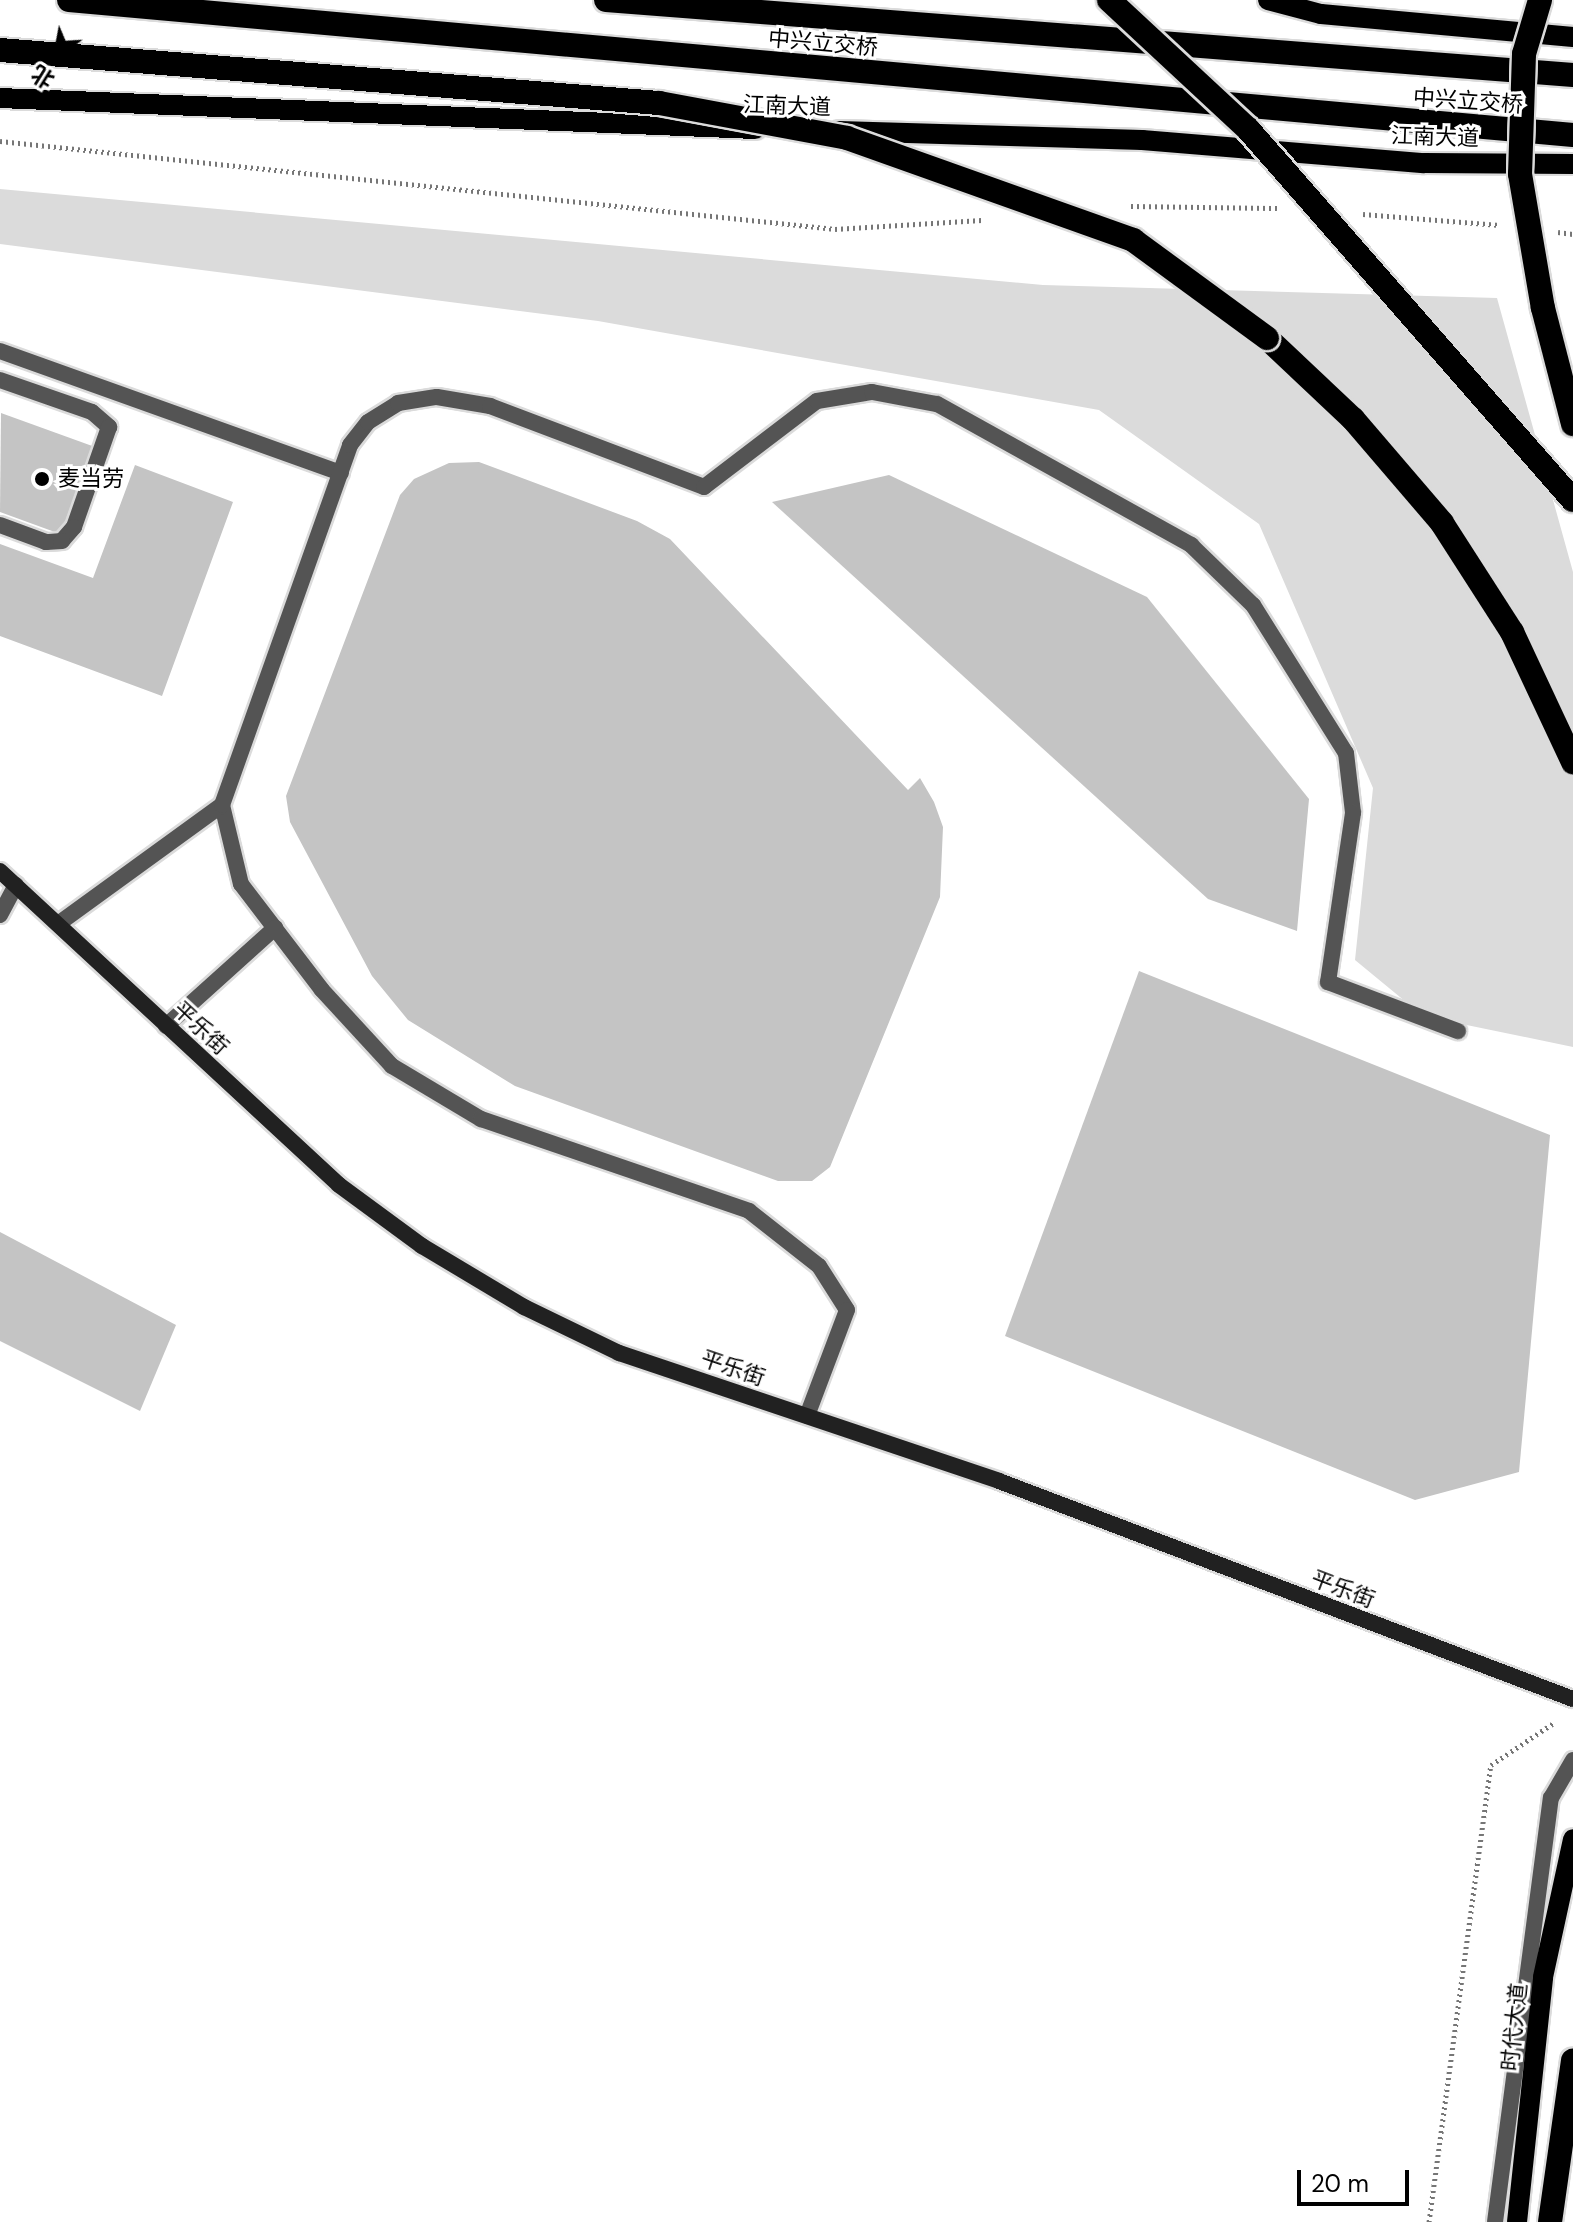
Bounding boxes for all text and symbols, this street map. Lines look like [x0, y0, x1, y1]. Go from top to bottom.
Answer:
north arrow [16, 16, 96, 96]
street label: 中兴立交桥 [767, 25, 879, 61]
text: 北 [26, 59, 60, 95]
street label: 中兴立交桥 [1412, 84, 1524, 118]
street label: 江南大道 [743, 91, 831, 121]
street label: 江南大道 [1391, 122, 1479, 152]
place label: 麦当劳 [58, 466, 124, 492]
marker: 麦当劳 [33, 470, 51, 488]
street label: 平乐街 [168, 996, 234, 1060]
street label: 平乐街 [698, 1345, 768, 1391]
street label: 平乐街 [1307, 1565, 1379, 1613]
street label: 时代大道 [1496, 1982, 1532, 2072]
scale bar [1301, 2154, 1413, 2204]
text: 20 m [1311, 2168, 1369, 2199]

